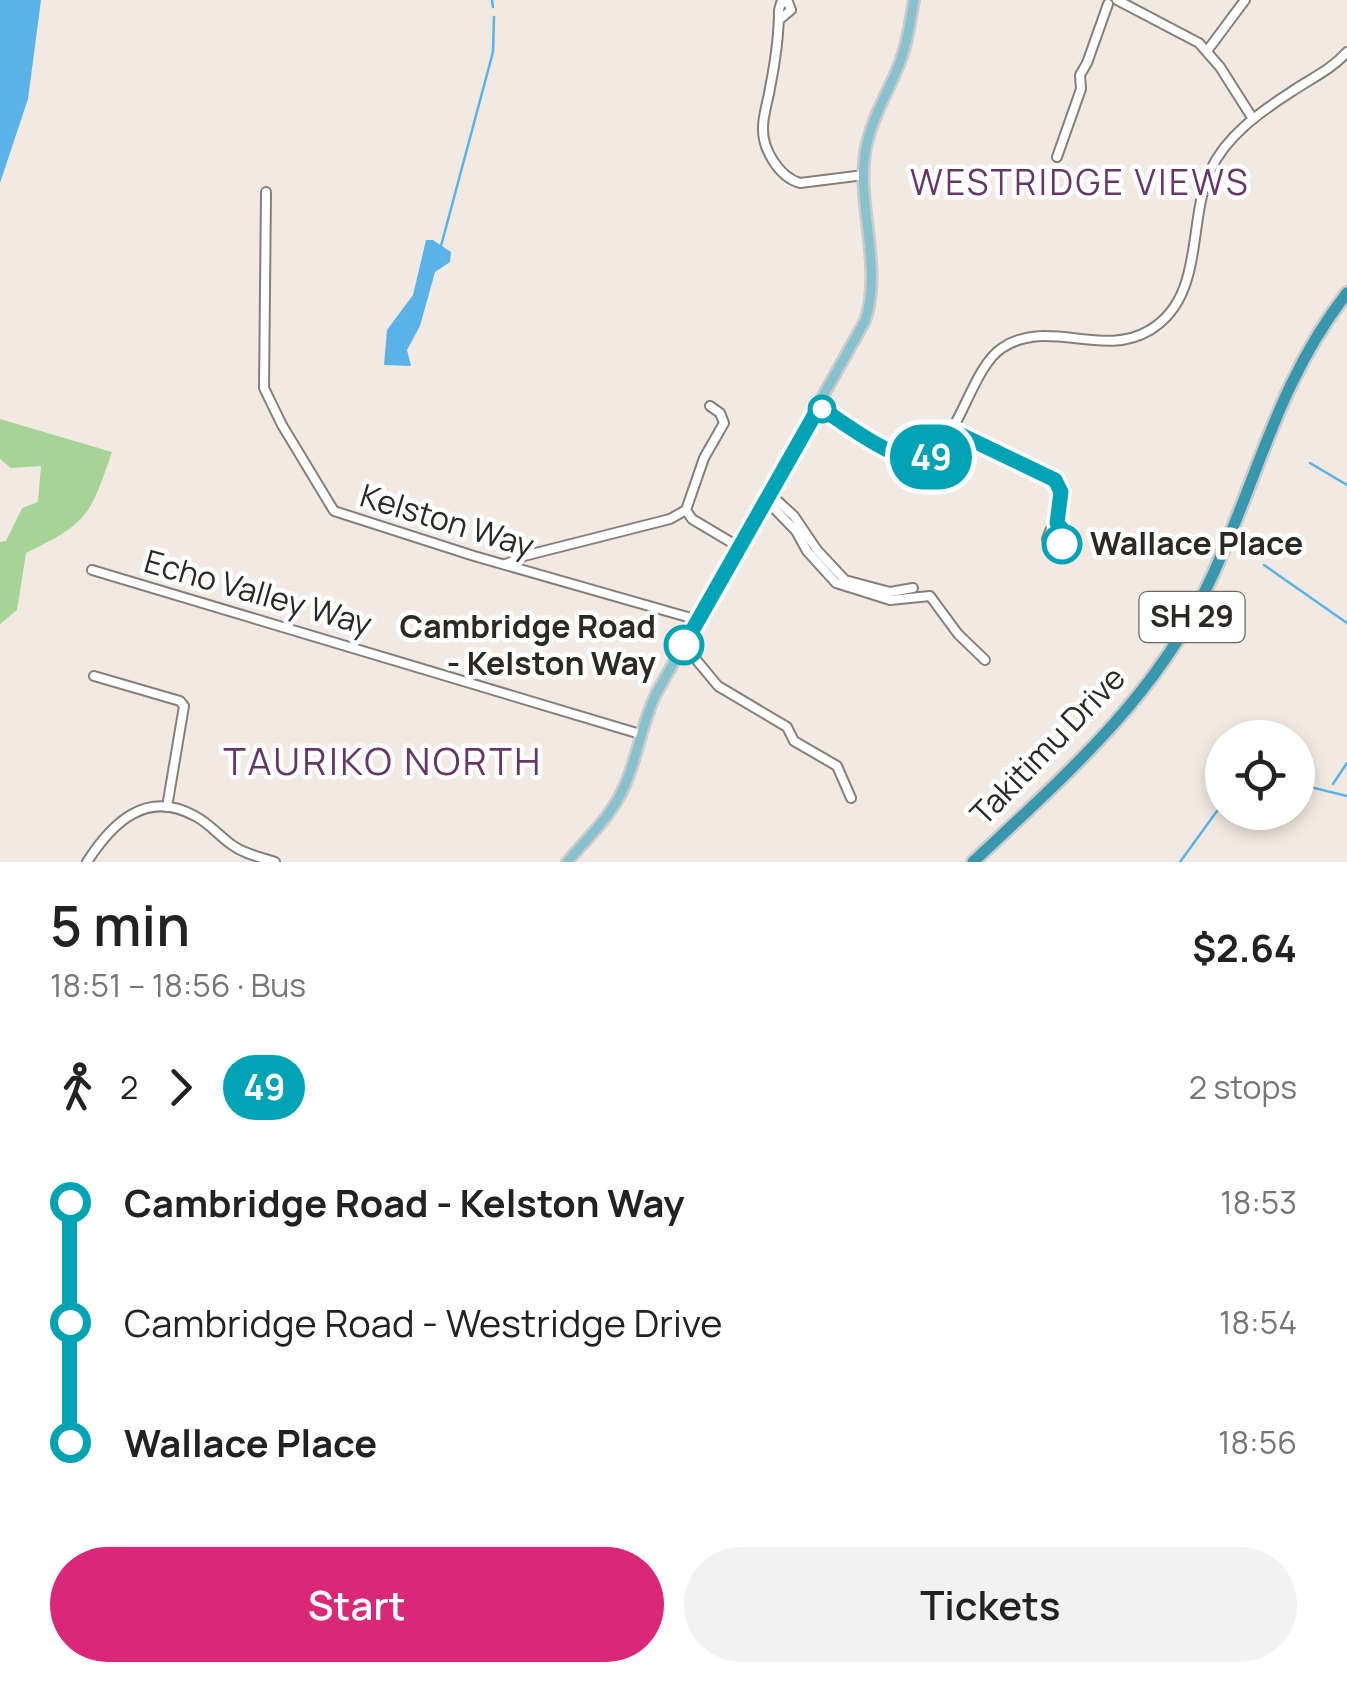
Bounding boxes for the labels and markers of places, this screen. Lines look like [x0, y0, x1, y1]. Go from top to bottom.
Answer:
unlabelled marker [809, 396, 835, 422]
place label: Wallace Place [1090, 521, 1303, 565]
marker: Wallace Place [1043, 525, 1081, 563]
place label: Cambridge Road - Kelston Way [400, 604, 656, 685]
marker: Cambridge Road - Kelston Way [665, 626, 703, 664]

